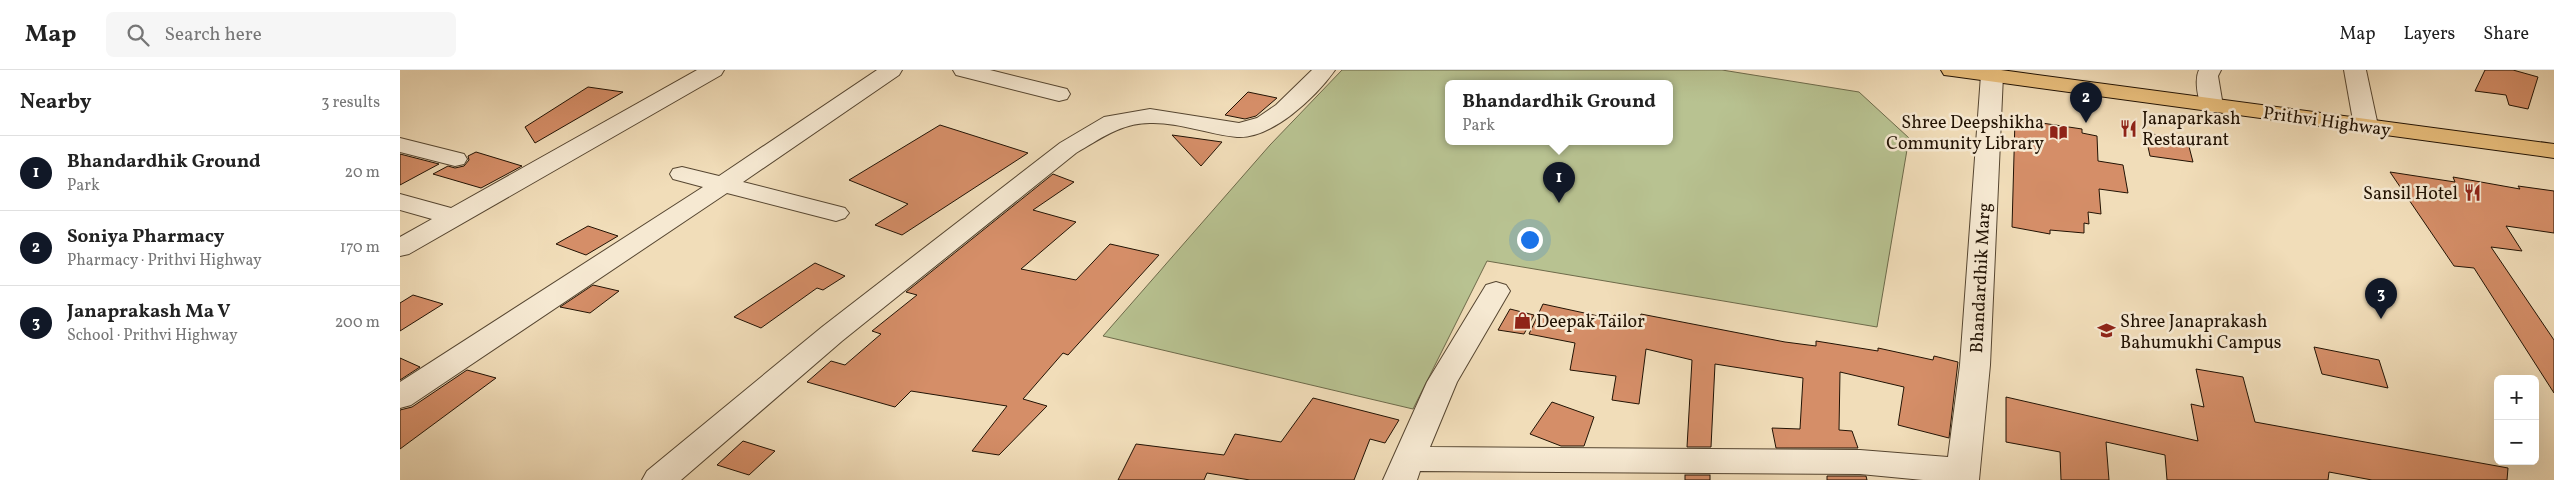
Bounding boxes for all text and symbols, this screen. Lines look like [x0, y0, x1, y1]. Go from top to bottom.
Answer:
search box [106, 12, 456, 57]
text: Map [25, 18, 76, 52]
icon: search [124, 21, 152, 49]
text: Search here [164, 22, 262, 48]
text: Map [2339, 22, 2375, 47]
text: Layers [2403, 22, 2455, 47]
text: Share [2483, 22, 2529, 47]
popup [1445, 80, 1673, 145]
pin: 2 [2070, 82, 2102, 123]
text: Nearby [20, 88, 91, 117]
text: Bhandardhik Ground [1462, 89, 1656, 115]
text: 3 results [321, 92, 380, 114]
street label: Prithvi Highway [2261, 101, 2392, 144]
place label: Janaparkash Restaurant [2142, 107, 2241, 153]
place label: Shree Deepshikha Community Library [1886, 111, 2044, 157]
text: Park [1462, 115, 1495, 137]
restaurant icon: Janaparkash Restaurant [2118, 118, 2138, 138]
library icon: Shree Deepshikha Community Library [2048, 122, 2068, 142]
text: Bhandardhik Ground [67, 149, 261, 175]
text: 1 [33, 162, 39, 184]
text: 20 m [345, 162, 380, 184]
pin: 1 [1543, 162, 1575, 203]
text: Park [67, 175, 100, 197]
place label: Sansil Hotel [2363, 182, 2458, 207]
restaurant icon: Sansil Hotel [2462, 183, 2482, 203]
street label: Bhandardhik Marg [1965, 202, 1998, 354]
text: Soniya Pharmacy [67, 224, 224, 250]
your location [1517, 227, 1543, 253]
text: 2 [32, 237, 40, 259]
text: 170 m [340, 237, 380, 259]
text: Pharmacy · Prithvi Highway [67, 250, 262, 272]
pin: 3 [2365, 278, 2397, 319]
text: Janaprakash Ma V [67, 299, 231, 325]
place label: Deepak Tailor [1536, 310, 1645, 335]
place label: Shree Janaprakash Bahumukhi Campus [2120, 310, 2282, 356]
shop icon: Deepak Tailor [1512, 311, 1532, 331]
text: 3 [32, 312, 40, 334]
text: 200 m [335, 312, 380, 334]
school or university icon: Shree Janaprakash Bahumukhi Campus [2096, 321, 2116, 341]
text: School · Prithvi Highway [67, 325, 238, 347]
map controls [2494, 375, 2539, 465]
button: + [2494, 375, 2539, 420]
button: − [2494, 420, 2539, 465]

